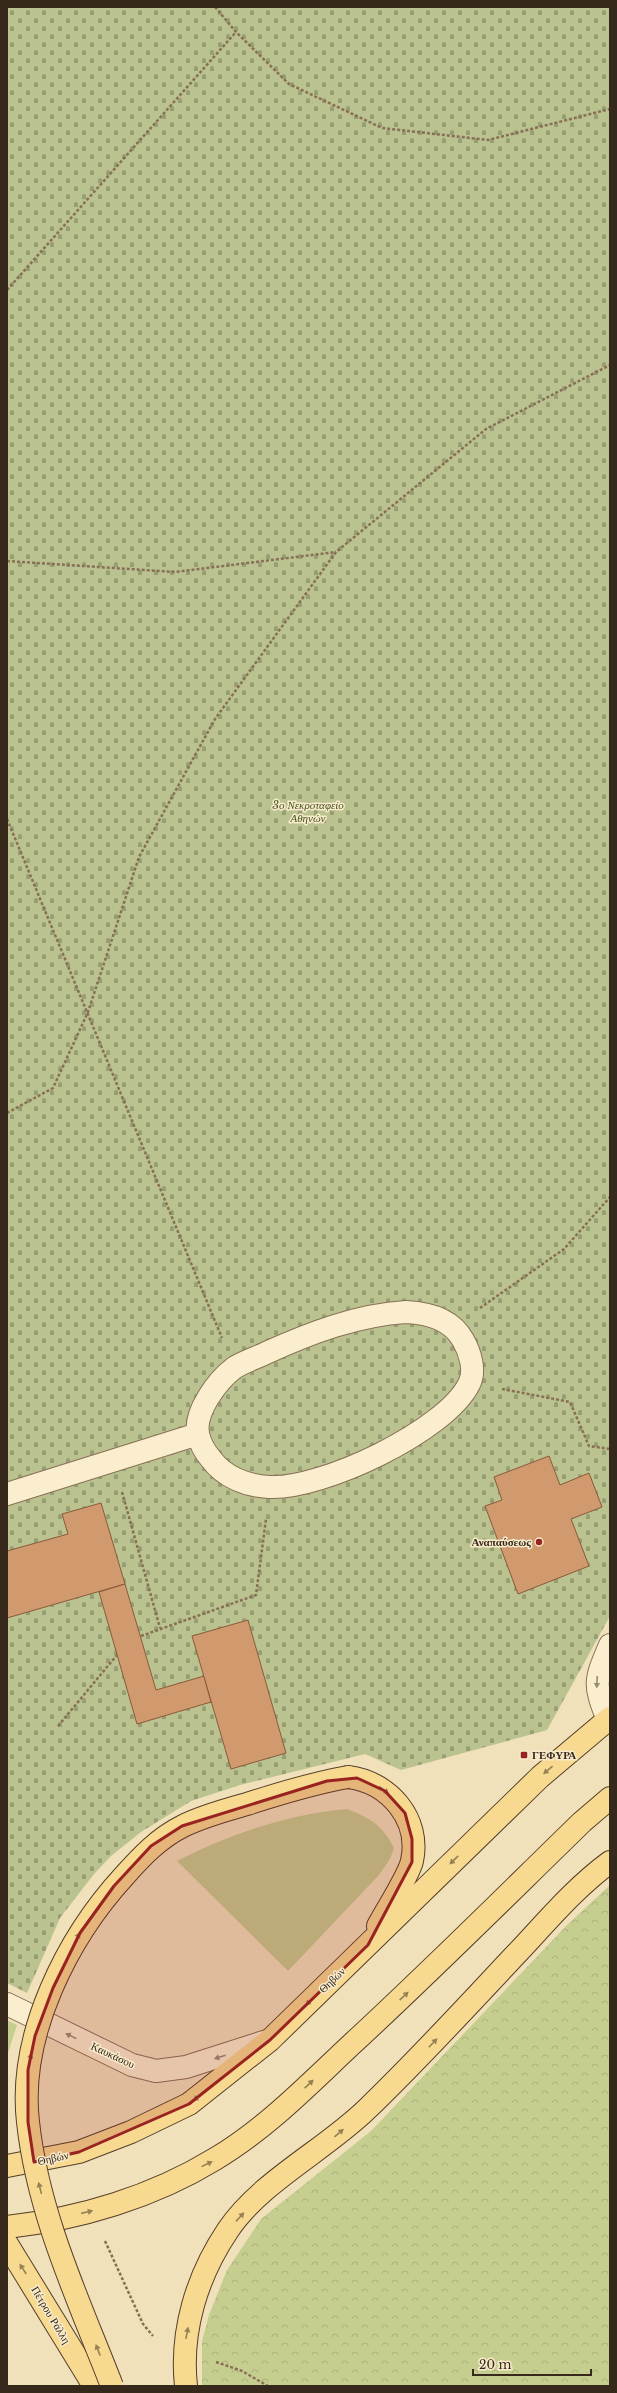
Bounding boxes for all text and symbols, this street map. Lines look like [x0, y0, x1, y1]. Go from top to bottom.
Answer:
park label: 3ο Νεκροταφείο Αθηνών [272, 798, 344, 825]
place label: Αναπαύσεως [472, 1535, 531, 1549]
marker: Αναπαύσεως [534, 1537, 544, 1547]
one-way arrow [594, 1676, 601, 1688]
place label: ΓΕΦΥΡΑ [532, 1748, 576, 1762]
marker: ΓΕΦΥΡΑ [519, 1750, 529, 1760]
one-way arrow [542, 1766, 553, 1775]
one-way arrow [379, 1786, 390, 1794]
one-way arrow [449, 1856, 459, 1865]
one-way arrow [73, 1933, 80, 1944]
street label: Θηβών [316, 1964, 348, 1996]
one-way arrow [399, 1991, 409, 2000]
one-way arrow [305, 1996, 315, 2006]
one-way arrow [66, 2032, 77, 2039]
one-way arrow [428, 2038, 437, 2048]
street label: Καυκάσου [89, 2039, 138, 2071]
one-way arrow [28, 2053, 34, 2065]
one-way arrow [213, 2054, 225, 2060]
one-way arrow [304, 2079, 314, 2089]
one-way arrow [193, 2093, 204, 2101]
one-way arrow [334, 2129, 345, 2138]
street label: Θηβών [36, 2148, 70, 2168]
one-way arrow [201, 2161, 213, 2167]
one-way arrow [37, 2182, 43, 2194]
one-way arrow [80, 2209, 93, 2215]
one-way arrow [235, 2212, 245, 2222]
one-way arrow [19, 2264, 27, 2274]
street label: Πέτρου Ράλλη [28, 2284, 74, 2347]
one-way arrow [184, 2327, 190, 2339]
one-way arrow [94, 2343, 100, 2355]
scale bar [473, 2351, 591, 2377]
text: 20 m [479, 2357, 511, 2372]

